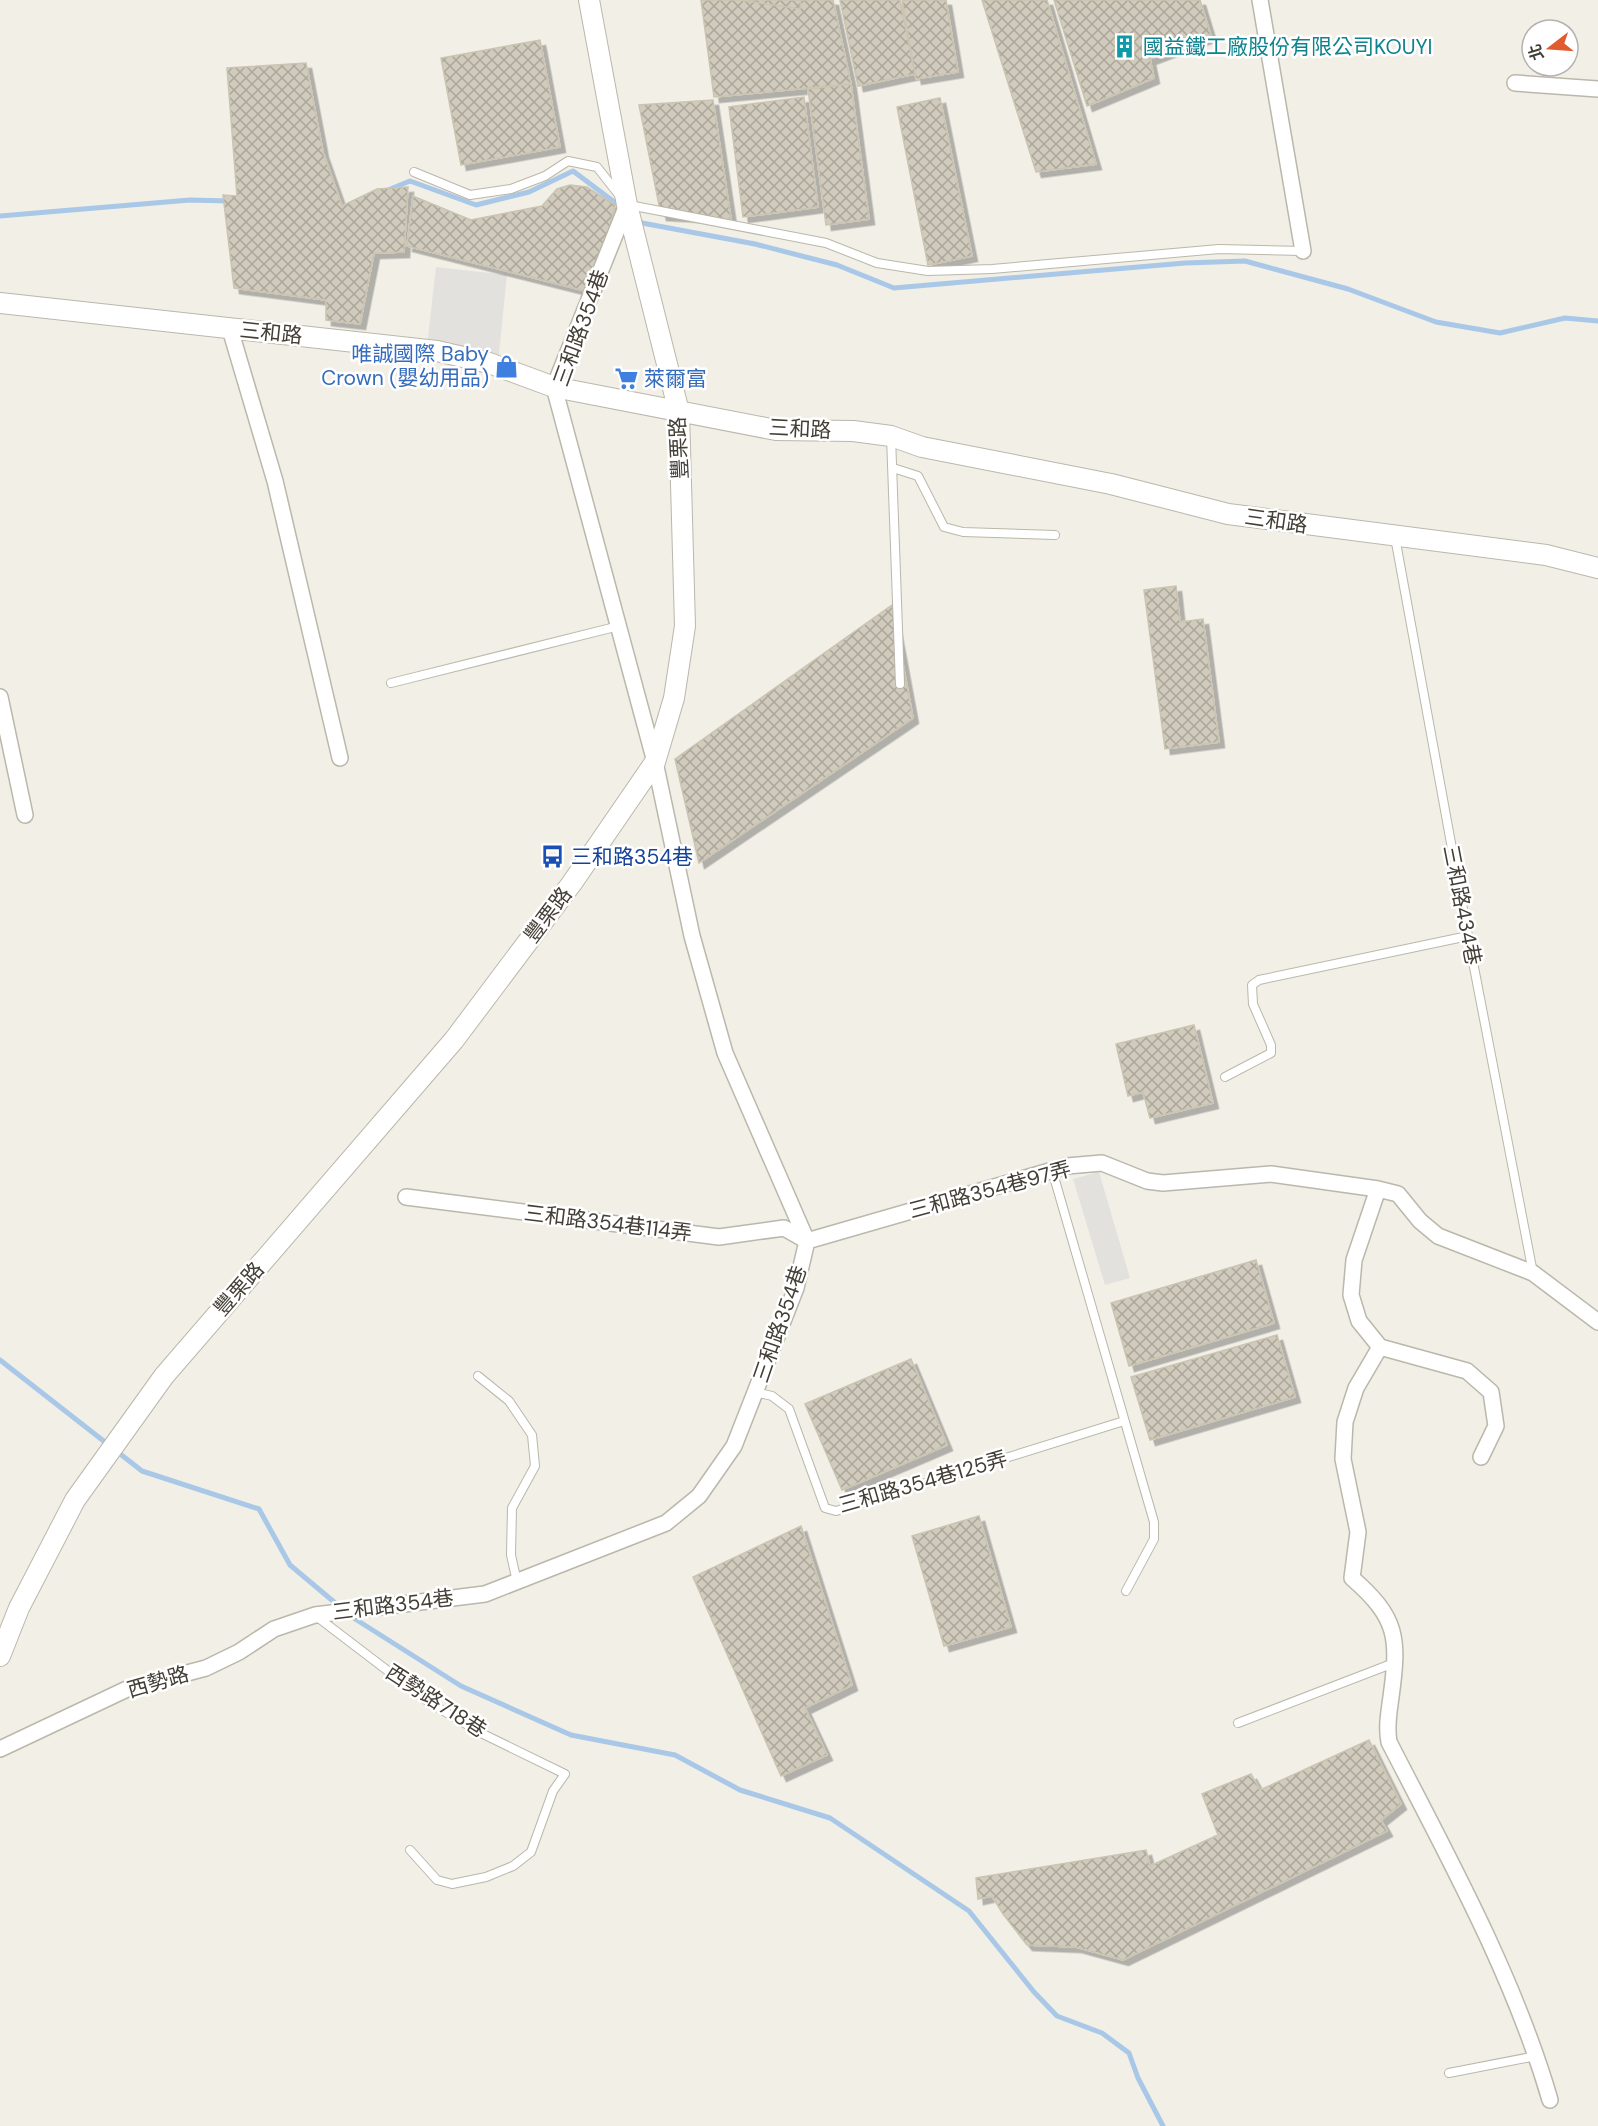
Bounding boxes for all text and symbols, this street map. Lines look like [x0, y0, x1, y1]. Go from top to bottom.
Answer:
north arrow [1520, 18, 1580, 78]
place label: 國益鐵工廠股份有限公司KOUYI [1143, 33, 1433, 61]
building icon: 國益鐵工廠股份有限公司KOUYI [1112, 34, 1138, 60]
text: 北 [1524, 42, 1549, 63]
street label: 三和路354巷 [547, 266, 615, 390]
street label: 三和路 [238, 316, 304, 350]
place label: 唯誠國際 Baby Crown (嬰幼用品) [321, 340, 489, 392]
shop icon: 唯誠國際 Baby Crown (嬰幼用品) [494, 353, 520, 379]
place label: 萊爾富 [644, 365, 707, 393]
supermarket icon: 萊爾富 [613, 366, 639, 392]
street label: 三和路 [768, 413, 832, 445]
street label: 豐栗路 [663, 416, 695, 480]
street label: 三和路 [1243, 503, 1309, 539]
street label: 三和路434巷 [1437, 842, 1487, 968]
place label: 三和路354巷 [571, 843, 693, 871]
bus stop icon: 三和路354巷 [540, 844, 566, 870]
street label: 豐栗路 [518, 881, 578, 949]
street label: 三和路354巷97弄 [906, 1155, 1074, 1225]
street label: 三和路354巷114弄 [523, 1199, 693, 1247]
street label: 豐栗路 [208, 1256, 270, 1322]
street label: 三和路354巷 [747, 1262, 813, 1386]
street label: 三和路354巷125弄 [835, 1445, 1011, 1519]
street label: 三和路354巷 [331, 1584, 455, 1626]
street label: 西勢路718巷 [380, 1658, 492, 1744]
street label: 西勢路 [124, 1660, 192, 1704]

